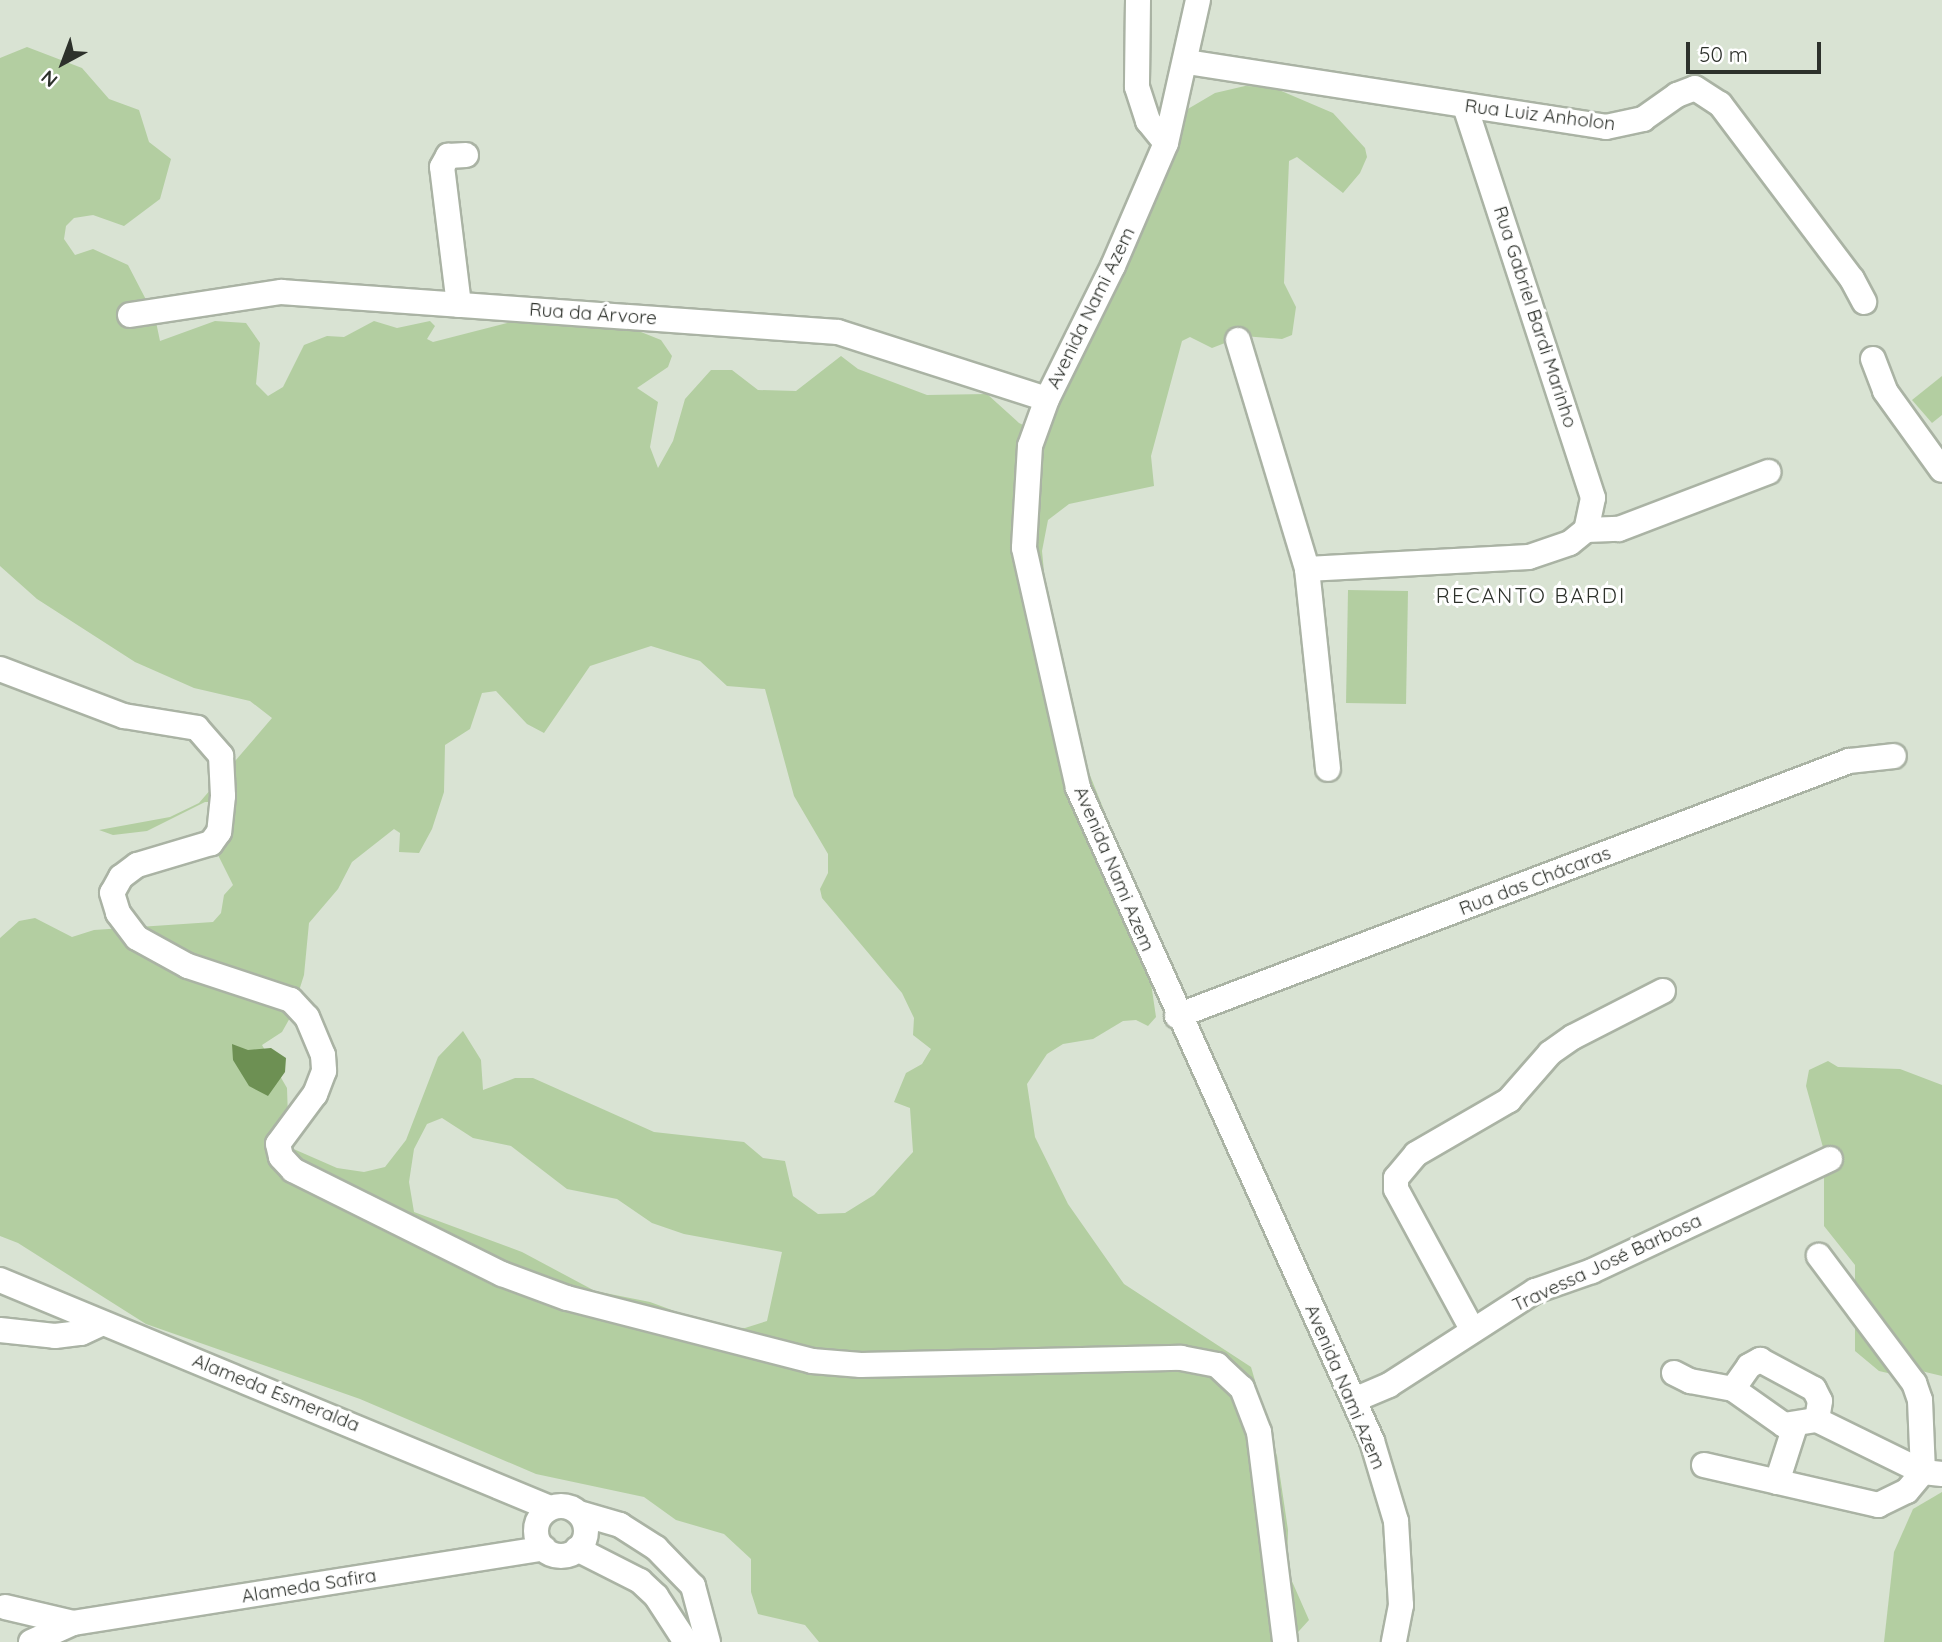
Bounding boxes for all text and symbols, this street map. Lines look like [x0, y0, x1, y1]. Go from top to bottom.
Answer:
north arrow [28, 28, 98, 98]
scale bar [1690, 28, 1825, 72]
text: 50 m [1699, 41, 1748, 67]
text: N [36, 65, 62, 92]
street label: Rua Luiz Anholon [1463, 94, 1617, 136]
street label: Rua Gabriel Bardi Marinho [1488, 203, 1582, 431]
street label: Avenida Nami Azem [1042, 224, 1140, 392]
street label: Rua da Árvore [528, 298, 658, 330]
district label: RECANTO BARDI [1437, 582, 1625, 608]
street label: Avenida Nami Azem [1069, 783, 1159, 955]
street label: Rua das Chácaras [1456, 842, 1614, 920]
street label: Travessa José Barbosa [1509, 1209, 1705, 1317]
street label: Avenida Nami Azem [1300, 1301, 1390, 1473]
street label: Alameda Esmeralda [189, 1349, 363, 1437]
street label: Alameda Safira [240, 1564, 378, 1608]

